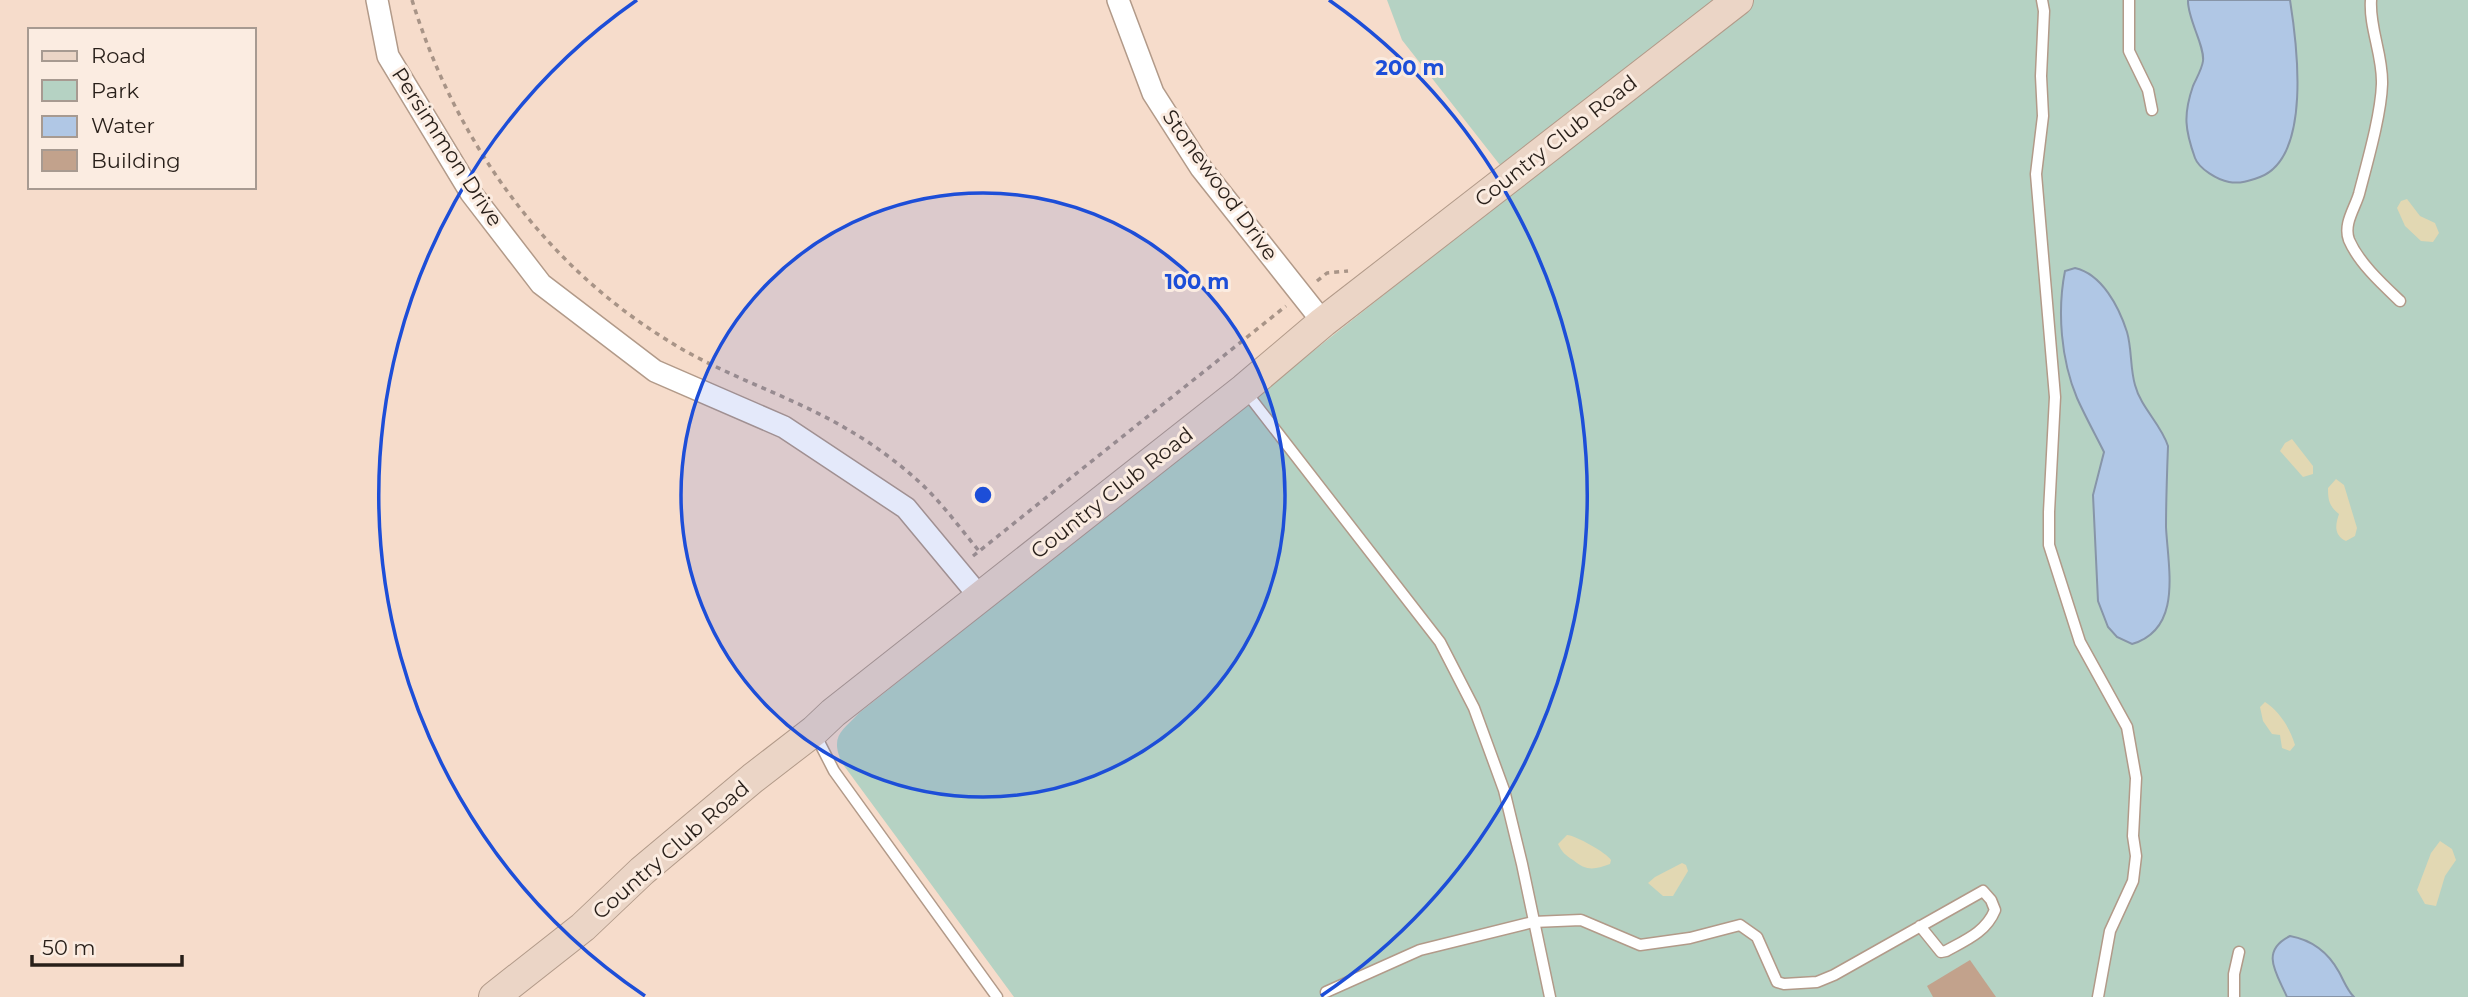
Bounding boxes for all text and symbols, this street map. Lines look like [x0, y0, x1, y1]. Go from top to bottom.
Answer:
legend [28, 28, 256, 189]
text: Road [91, 43, 146, 68]
text: 200 m [1376, 55, 1444, 80]
street label: Persimmon Drive [387, 63, 508, 231]
street label: Country Club Road [1470, 70, 1642, 212]
text: Park [91, 78, 139, 103]
street label: Stonewood Drive [1157, 105, 1283, 265]
text: Water [91, 113, 155, 138]
text: Building [91, 148, 181, 173]
text: 100 m [1165, 269, 1229, 294]
street label: Country Club Road [1026, 422, 1198, 564]
centre of rings [971, 483, 995, 507]
street label: Country Club Road [587, 775, 754, 924]
scale bar [32, 923, 182, 967]
text: 50 m [42, 935, 96, 960]

